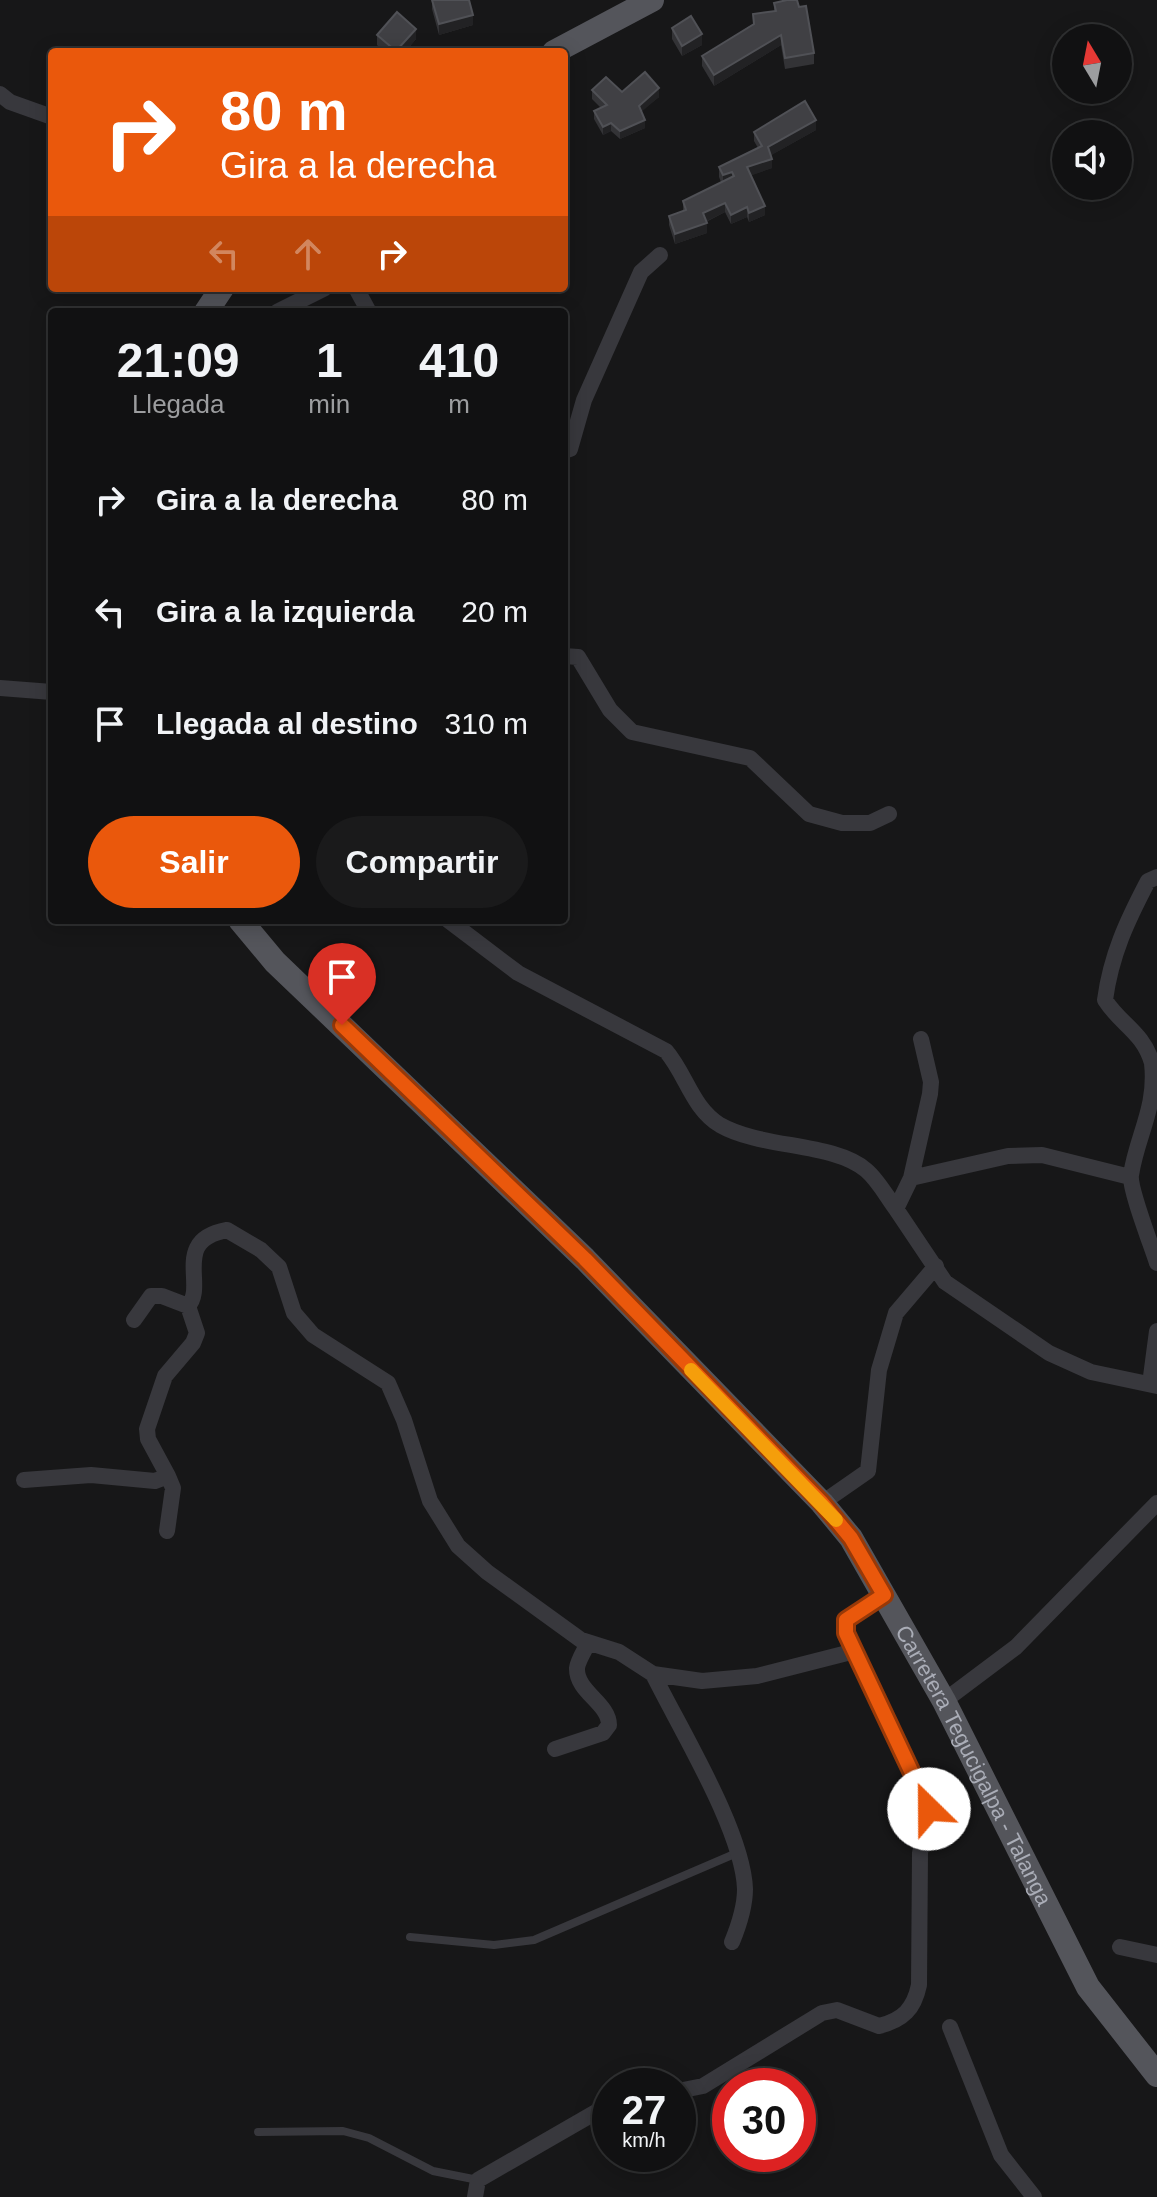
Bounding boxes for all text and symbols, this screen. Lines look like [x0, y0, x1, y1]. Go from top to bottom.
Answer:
north arrow [1052, 24, 1132, 104]
map controls [1052, 24, 1132, 200]
text: 80 m [220, 79, 348, 142]
icon: right [88, 80, 192, 184]
button: sound [1052, 120, 1132, 200]
text: Gira a la derecha [220, 145, 496, 186]
icon: left [202, 232, 246, 276]
icon: ahead [286, 232, 330, 276]
icon: right [370, 232, 414, 276]
text: 21:09 [117, 334, 240, 387]
text: 1 [316, 334, 343, 387]
text: 410 [419, 334, 499, 387]
text: Llegada [132, 389, 224, 419]
text: min [308, 389, 350, 419]
text: m [448, 389, 470, 419]
icon: right [88, 478, 132, 522]
text: Gira a la derecha [156, 483, 398, 516]
text: 80 m [461, 483, 528, 516]
icon: left [88, 590, 132, 634]
text: Gira a la izquierda [156, 595, 414, 628]
text: 20 m [461, 595, 528, 628]
icon: arrive [88, 702, 132, 746]
text: Llegada al destino [156, 707, 418, 740]
text: 310 m [445, 707, 528, 740]
button: Salir [88, 816, 300, 908]
button: Compartir [316, 816, 528, 908]
pin [308, 943, 376, 1025]
icon: arrive [320, 955, 364, 999]
street label: Carretera Tegucigalpa - Talanga [891, 1621, 1058, 1910]
position arrow [887, 1767, 971, 1851]
speed limit sign: 30 [712, 2068, 816, 2172]
text: 27 [622, 2088, 666, 2132]
text: km/h [622, 2129, 666, 2151]

